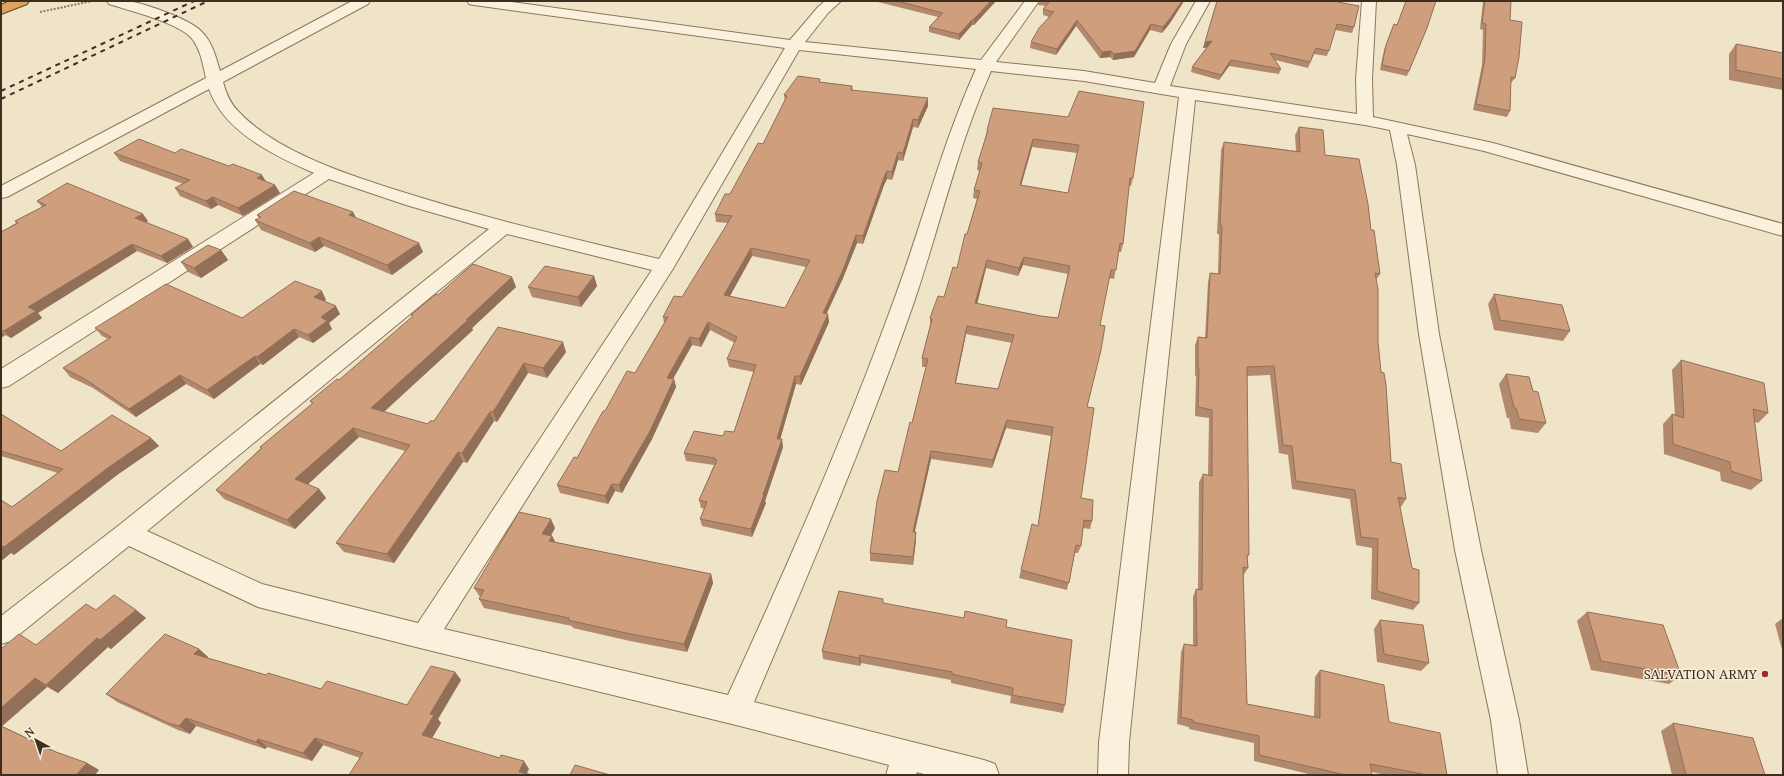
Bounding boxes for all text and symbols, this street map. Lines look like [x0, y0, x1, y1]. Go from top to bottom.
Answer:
place label: SALVATION ARMY [1644, 665, 1758, 683]
marker: SALVATION ARMY [1760, 669, 1770, 679]
north arrow [16, 720, 56, 760]
text: N [21, 723, 38, 740]

